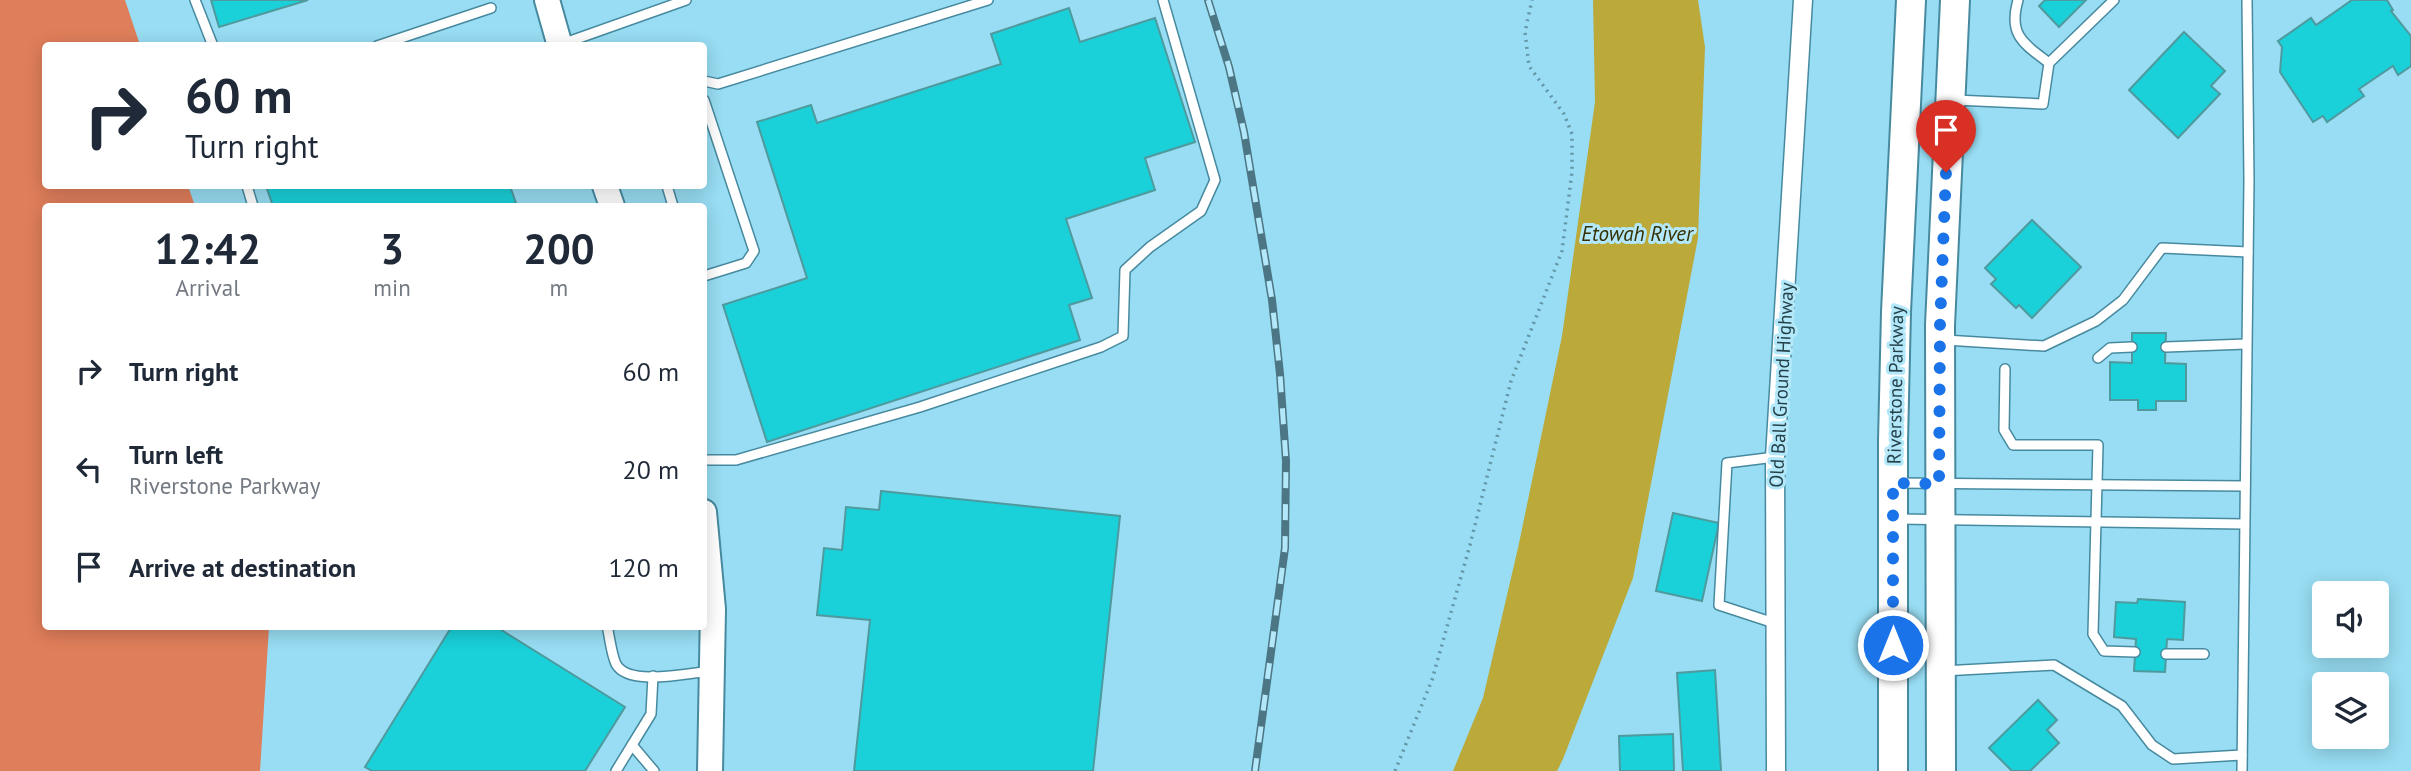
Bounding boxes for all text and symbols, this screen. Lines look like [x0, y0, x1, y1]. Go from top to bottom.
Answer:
text: 60 m [185, 63, 292, 127]
icon: right [70, 70, 161, 161]
pin [1916, 100, 1976, 172]
icon: arrive [1927, 111, 1965, 149]
text: Turn right [185, 125, 319, 167]
water label: Etowah River [1581, 220, 1695, 247]
text: 12:42 [154, 221, 261, 276]
text: 3 [380, 221, 404, 276]
text: 200 [523, 221, 595, 276]
text: Arrival [175, 273, 240, 302]
text: min [373, 273, 411, 302]
text: m [550, 273, 568, 302]
street label: Old Ball Ground Highway [1764, 282, 1798, 488]
street label: Riverstone Parkway [1882, 306, 1908, 464]
icon: right [70, 352, 108, 390]
text: Turn right [129, 355, 238, 388]
text: 60 m [623, 355, 679, 388]
text: Turn left [129, 438, 223, 471]
icon: left [70, 450, 108, 488]
text: 20 m [623, 453, 679, 486]
text: Riverstone Parkway [129, 471, 320, 500]
icon: arrive [70, 548, 108, 586]
text: Arrive at destination [129, 551, 356, 584]
text: 120 m [608, 551, 679, 584]
map controls [2312, 581, 2389, 749]
button: sound [2312, 581, 2389, 658]
position arrow [1856, 608, 1930, 682]
button: layers [2312, 672, 2389, 749]

